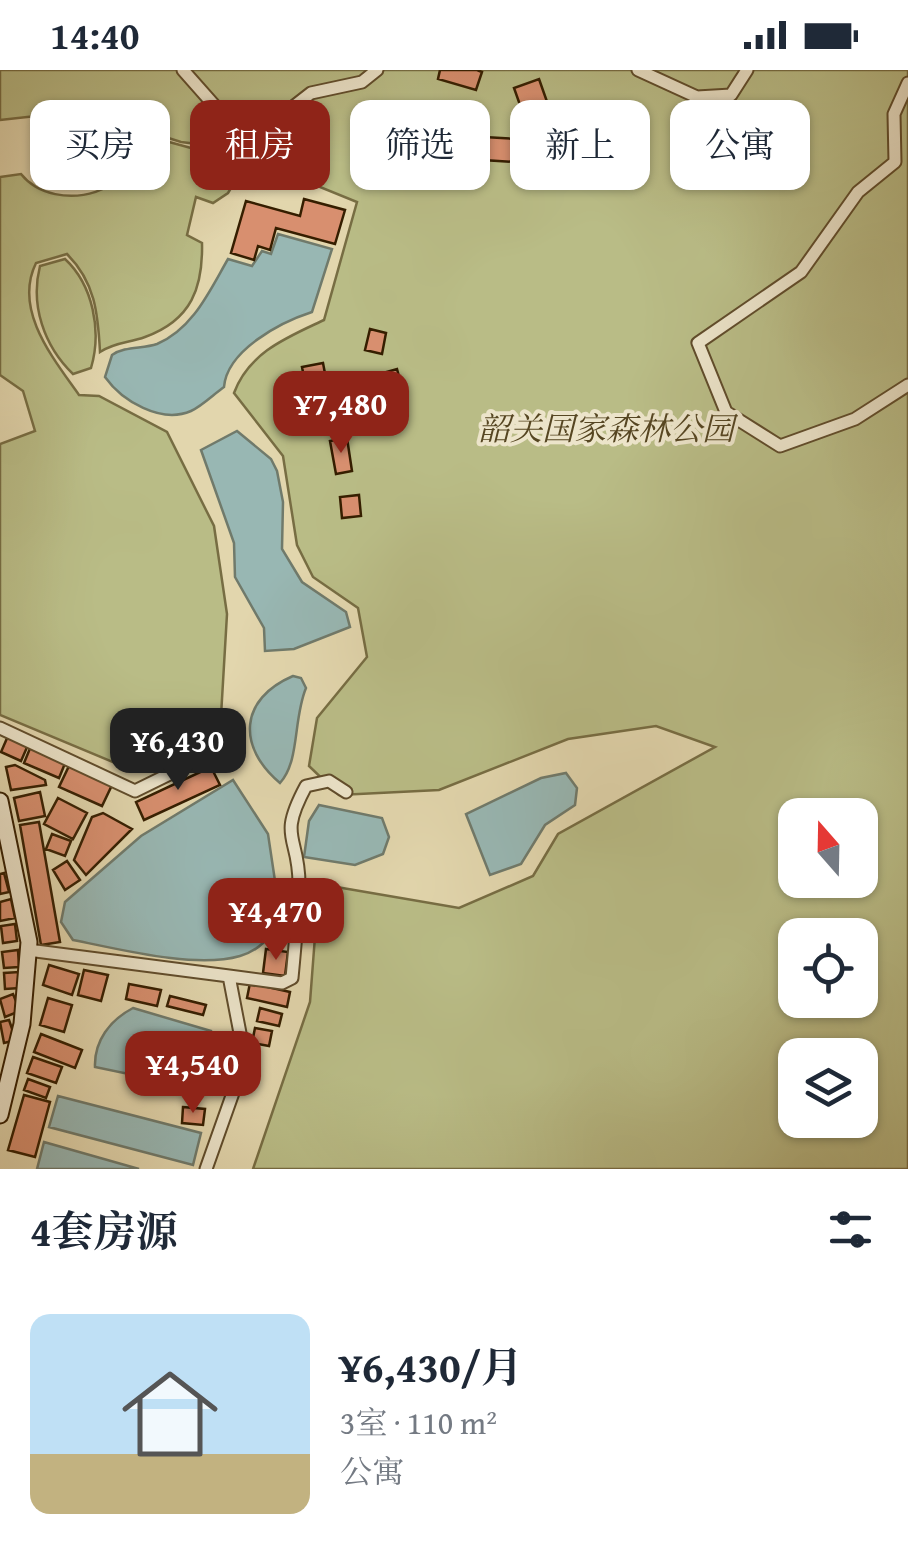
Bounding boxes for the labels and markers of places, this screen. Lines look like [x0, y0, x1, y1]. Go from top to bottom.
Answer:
pin: ¥7,480 [260, 371, 422, 456]
pin: ¥6,430 [97, 708, 259, 793]
pin: ¥4,470 [195, 878, 357, 963]
pin: ¥4,540 [112, 1031, 274, 1116]

